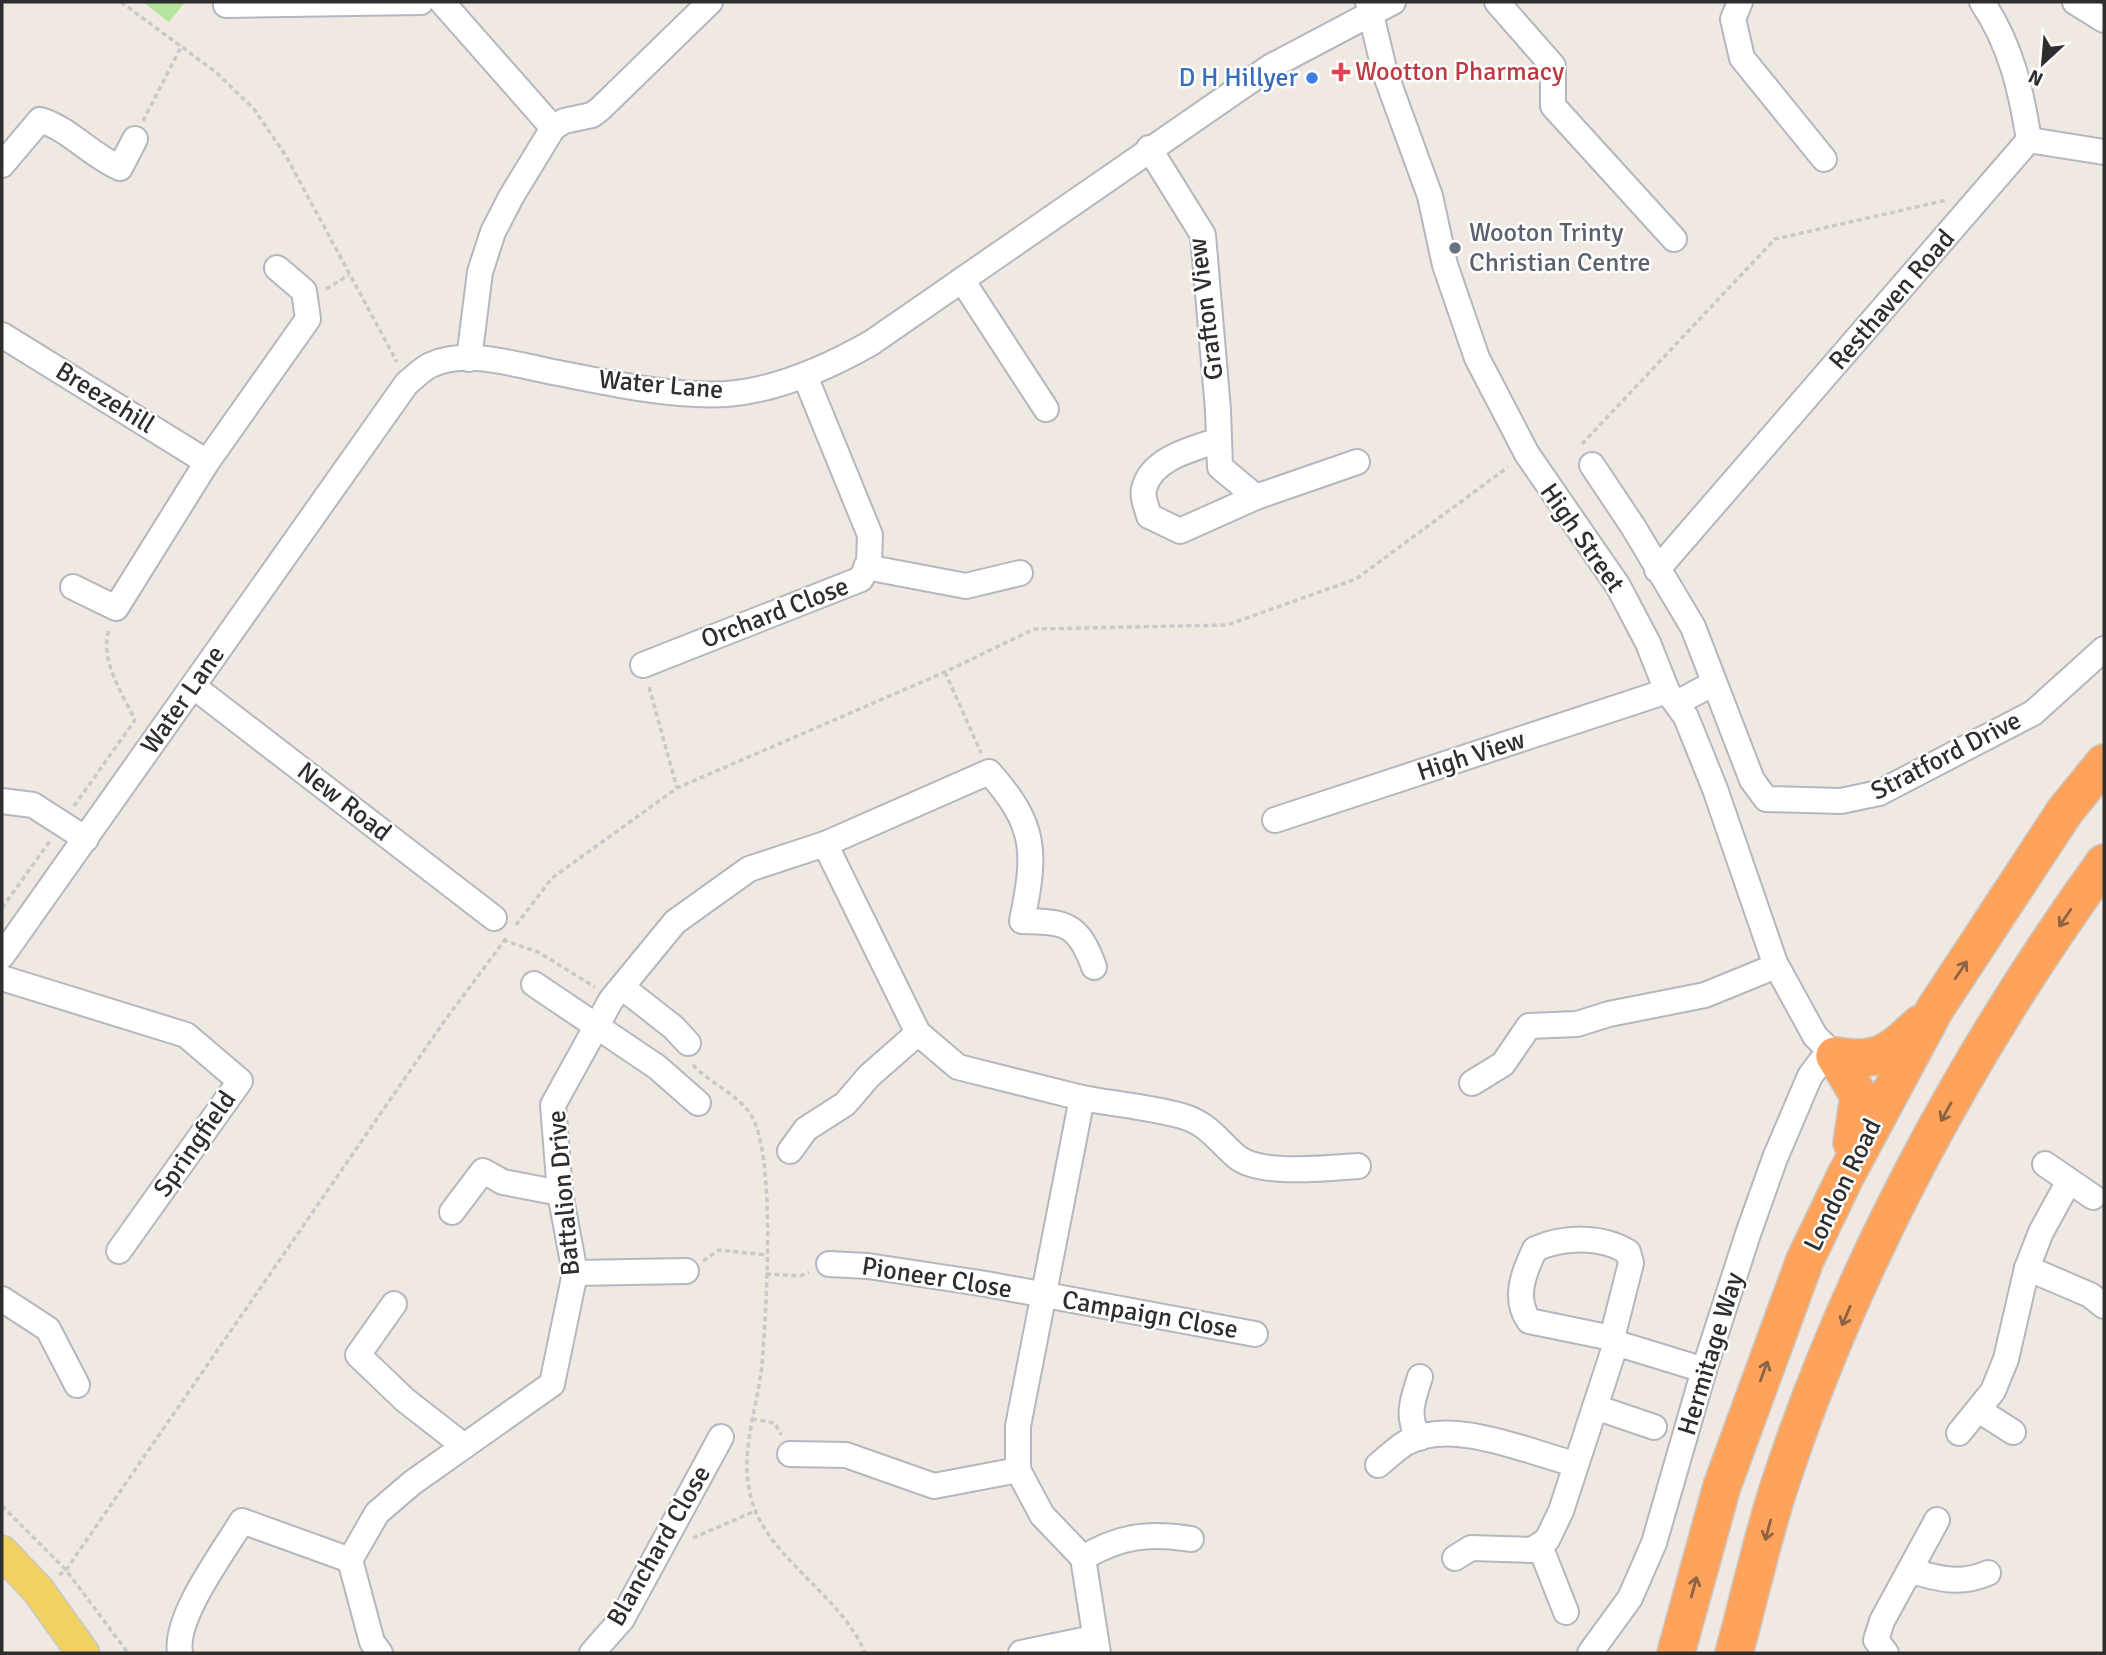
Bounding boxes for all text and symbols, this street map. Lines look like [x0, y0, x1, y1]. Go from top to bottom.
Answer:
north arrow [2008, 28, 2078, 98]
place label: Wootton Pharmacy [1355, 56, 1564, 88]
place label: D H Hillyer [1178, 62, 1298, 94]
marker: Wootton Pharmacy [1333, 64, 1349, 80]
text: N [2025, 64, 2047, 91]
marker: D H Hillyer [1304, 70, 1320, 86]
place label: Wooton Trinty Christian Centre [1469, 217, 1651, 279]
street label: Resthaven Road [1822, 223, 1962, 377]
street label: Grafton View [1181, 236, 1231, 382]
marker: Wooton Trinty Christian Centre [1447, 240, 1463, 256]
street label: Breezehill [50, 355, 160, 441]
street label: Water Lane [597, 364, 725, 406]
street label: High Street [1533, 477, 1631, 599]
street label: Orchard Close [697, 570, 853, 656]
street label: Water Lane [134, 640, 232, 760]
street label: Stratford Drive [1866, 704, 2026, 808]
street label: High View [1413, 723, 1529, 788]
street label: New Road [291, 755, 397, 849]
one-way arrow [2058, 908, 2072, 928]
one-way arrow [1954, 961, 1969, 980]
street label: Springfield [147, 1085, 243, 1203]
one-way arrow [1939, 1102, 1953, 1122]
street label: Battalion Drive [541, 1109, 587, 1277]
street label: London Road [1797, 1114, 1889, 1256]
street label: Pioneer Close [860, 1250, 1014, 1306]
street label: Hermitage Way [1671, 1269, 1751, 1439]
street label: Campaign Close [1060, 1284, 1240, 1346]
one-way arrow [1839, 1305, 1852, 1327]
one-way arrow [1759, 1361, 1771, 1383]
street label: Blanchard Close [600, 1460, 718, 1632]
one-way arrow [1760, 1518, 1773, 1540]
one-way arrow [1688, 1577, 1701, 1599]

